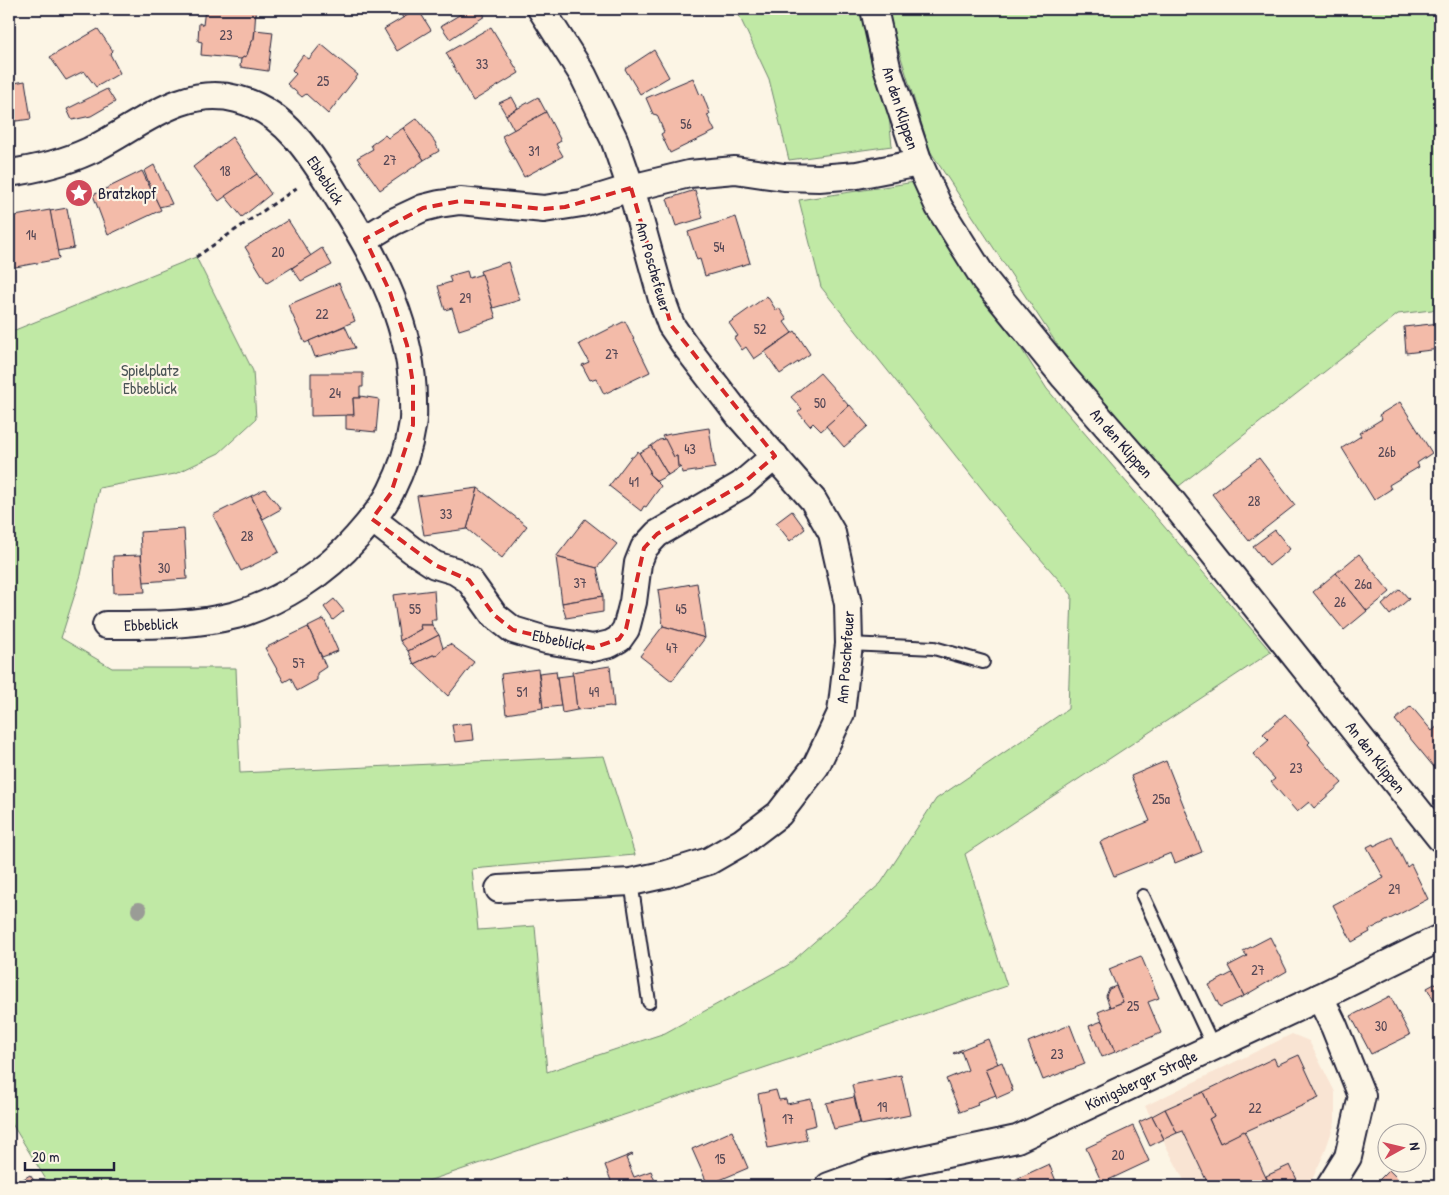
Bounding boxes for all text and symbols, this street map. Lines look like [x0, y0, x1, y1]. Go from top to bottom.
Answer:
house number: 23 [220, 25, 232, 44]
house number: 33 [476, 54, 488, 73]
street label: An den Klippen [877, 64, 925, 152]
house number: 25 [317, 71, 329, 90]
house number: 56 [680, 114, 692, 133]
house number: 31 [528, 141, 540, 160]
house number: 27 [383, 150, 397, 169]
street label: Ebbeblick [302, 151, 350, 209]
house number: 18 [219, 161, 231, 180]
place icon: Bratzkopf [64, 178, 94, 208]
place label: Bratzkopf [98, 182, 157, 204]
street label: Am Poschefeuer [631, 219, 677, 315]
house number: 14 [26, 225, 36, 244]
house number: 54 [713, 237, 725, 256]
house number: 20 [272, 242, 284, 261]
house number: 29 [459, 288, 471, 307]
house number: 22 [315, 304, 329, 323]
house number: 52 [754, 319, 767, 338]
house number: 27 [605, 344, 619, 363]
park label: Spielplatz Ebbeblick [121, 359, 179, 399]
house number: 24 [329, 383, 341, 402]
house number: 50 [814, 393, 826, 412]
street label: An den Klippen [1086, 403, 1158, 483]
house number: 43 [684, 439, 696, 458]
house number: 26b [1378, 442, 1396, 461]
house number: 41 [629, 472, 639, 491]
house number: 28 [1248, 491, 1260, 510]
house number: 33 [440, 504, 452, 523]
house number: 28 [241, 526, 253, 545]
house number: 30 [158, 558, 170, 577]
house number: 37 [573, 573, 587, 592]
house number: 26a [1354, 574, 1372, 593]
house number: 26 [1334, 592, 1346, 611]
house number: 55 [409, 599, 421, 618]
house number: 45 [675, 599, 687, 618]
street label: Am Poschefeuer [831, 610, 859, 704]
street label: Ebbeblick [124, 612, 179, 636]
street label: Ebbeblick [530, 624, 588, 656]
house number: 47 [666, 638, 678, 657]
house number: 57 [293, 653, 305, 672]
house number: 51 [516, 682, 528, 701]
house number: 49 [589, 682, 599, 701]
street label: An den Klippen [1341, 716, 1411, 798]
house number: 23 [1290, 758, 1302, 777]
house number: 25a [1152, 789, 1170, 808]
house number: 29 [1388, 879, 1400, 898]
house number: 27 [1251, 960, 1265, 979]
house number: 25 [1127, 996, 1139, 1015]
house number: 30 [1375, 1016, 1387, 1035]
house number: 23 [1051, 1044, 1063, 1063]
street label: Königsberger Straße [1081, 1044, 1201, 1116]
house number: 19 [877, 1097, 887, 1116]
house number: 22 [1248, 1098, 1262, 1117]
house number: 17 [782, 1109, 794, 1128]
north arrow [1376, 1122, 1426, 1172]
scale bar [25, 1140, 114, 1172]
text: N [1405, 1141, 1425, 1152]
house number: 20 [1112, 1145, 1124, 1164]
text: 20 m [32, 1146, 59, 1167]
house number: 15 [714, 1149, 726, 1168]

